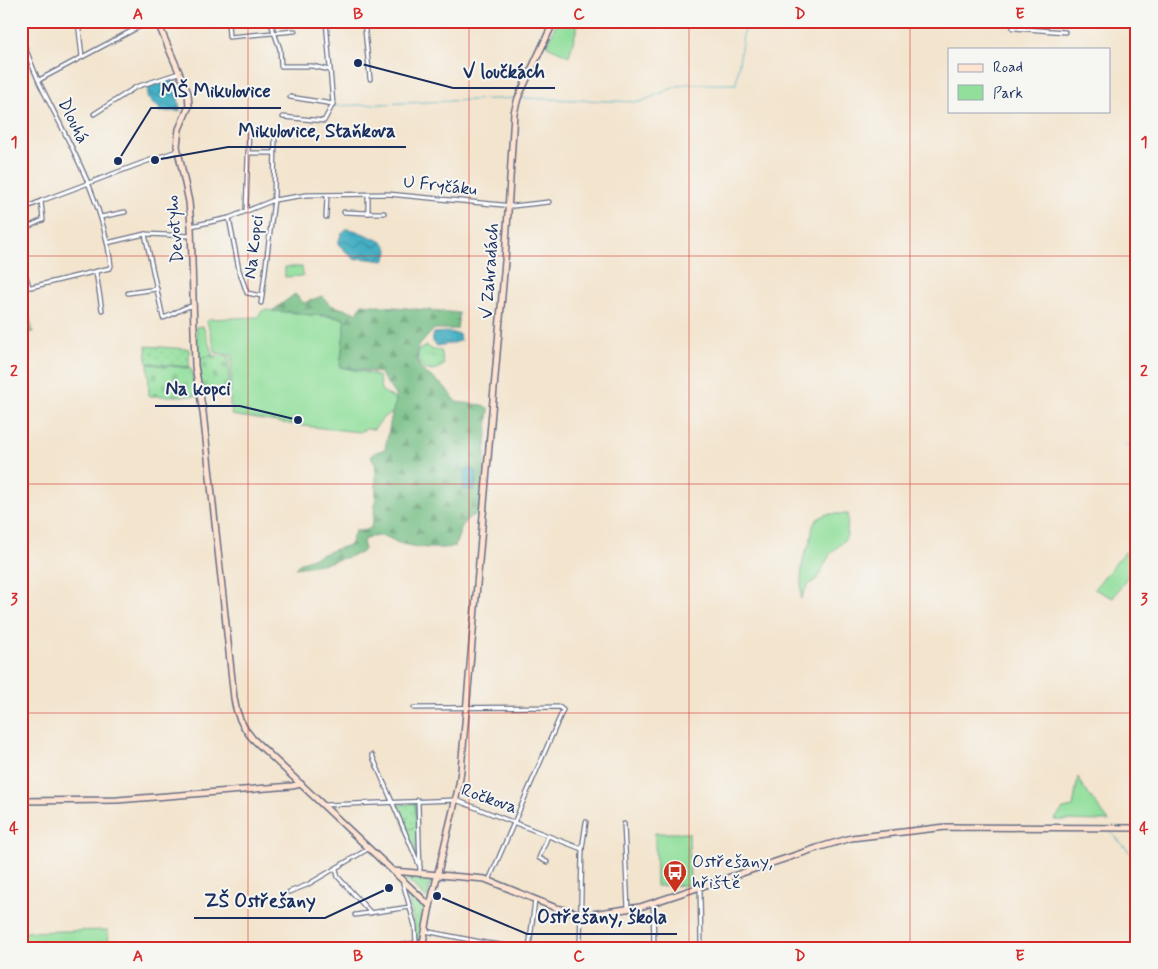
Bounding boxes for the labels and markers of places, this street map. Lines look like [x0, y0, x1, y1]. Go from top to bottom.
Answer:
callout: V loučkách [453, 54, 555, 88]
callout: MŠ Mikulovice [151, 74, 281, 108]
callout: Mikulovice, Staňkova [228, 113, 406, 147]
callout: Na kopci [155, 372, 240, 406]
place label: Ostřešany, hřiště [692, 850, 773, 895]
bus stop icon: Ostřešany, hřiště [662, 859, 688, 893]
callout: ZŠ Ostřešany [194, 884, 325, 918]
callout: Ostřešany, škola [527, 900, 677, 934]

